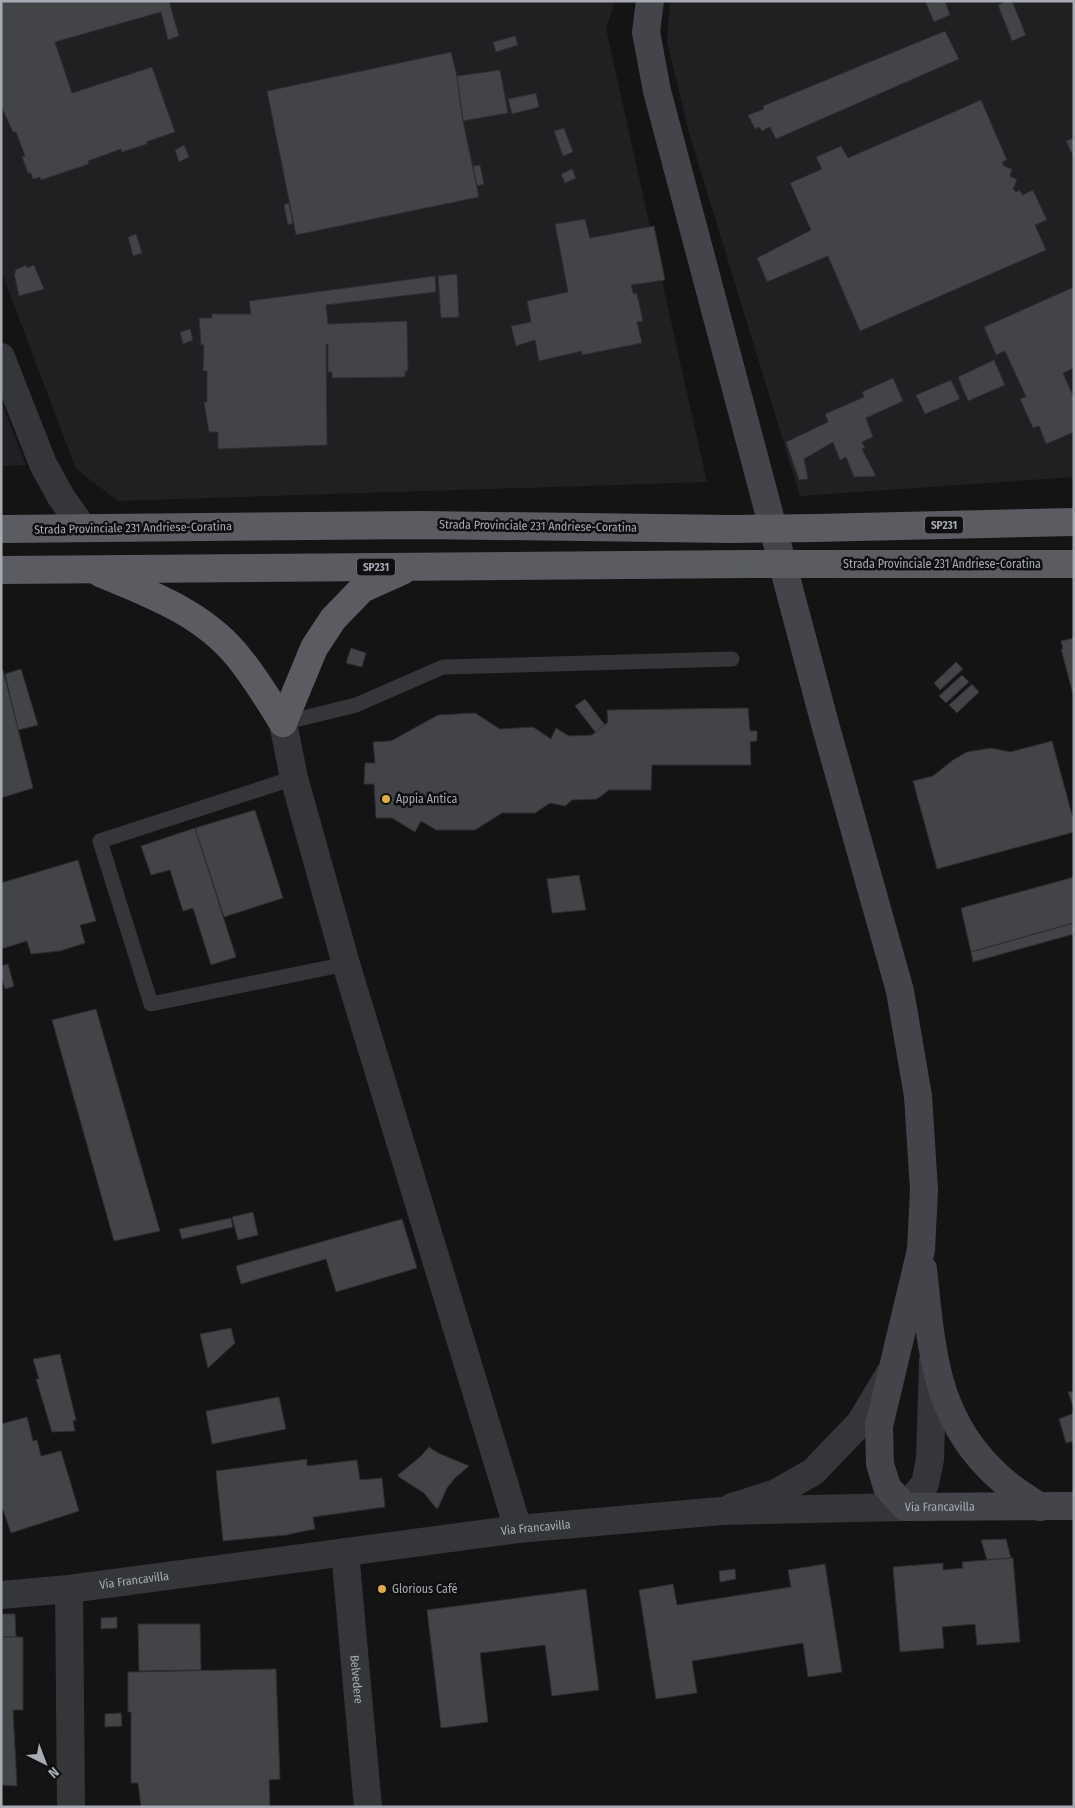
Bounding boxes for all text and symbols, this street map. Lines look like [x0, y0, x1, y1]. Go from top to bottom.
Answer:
road number: SP231 [925, 516, 963, 534]
street label: Strada Provinciale 231 Andriese-Coratina [439, 517, 637, 535]
street label: Strada Provinciale 231 Andriese-Coratina [34, 519, 232, 537]
street label: Strada Provinciale 231 Andriese-Coratina [843, 557, 1041, 571]
road number: SP231 [357, 558, 395, 576]
place label: Appia Antica [396, 792, 457, 806]
marker: Appia Antica [380, 793, 392, 805]
street label: Via Francavilla [905, 1500, 975, 1514]
street label: Via Francavilla [500, 1517, 571, 1538]
street label: Via Francavilla [99, 1569, 170, 1592]
place label: Glorious Café [392, 1582, 457, 1596]
marker: Glorious Café [376, 1583, 388, 1595]
street label: Belvedere [347, 1654, 366, 1705]
north arrow [20, 1738, 70, 1788]
text: N [45, 1763, 62, 1781]

